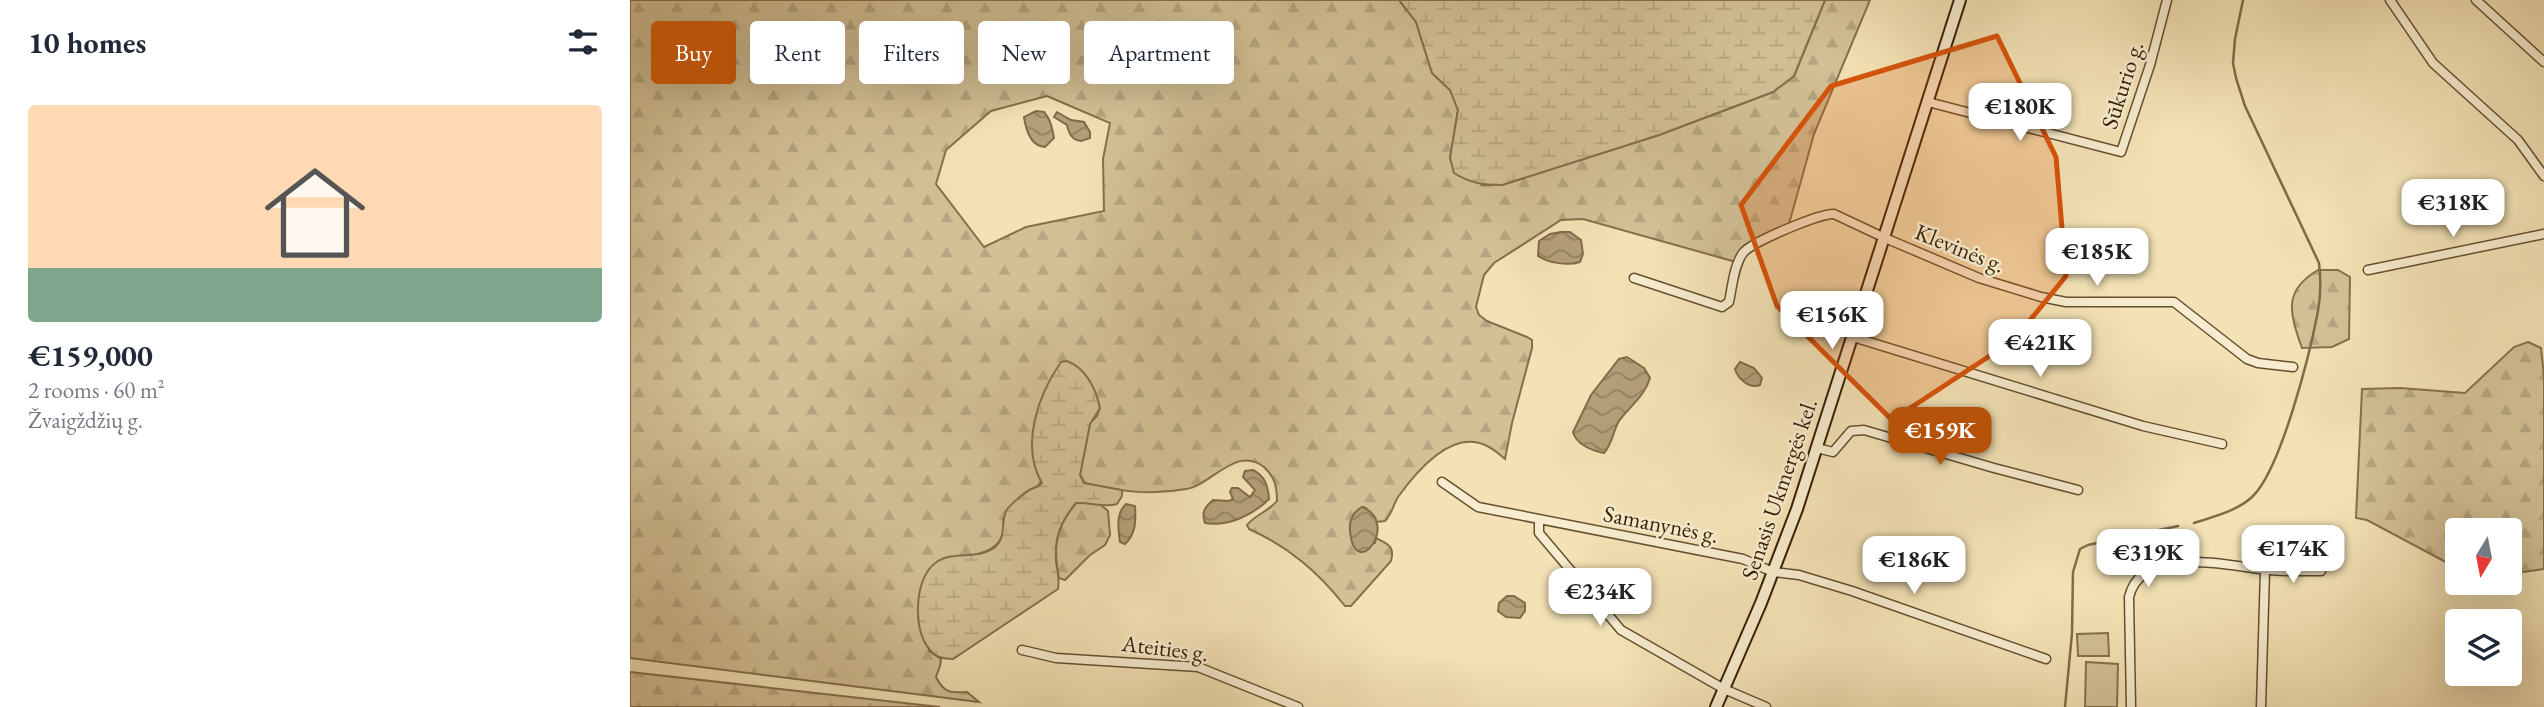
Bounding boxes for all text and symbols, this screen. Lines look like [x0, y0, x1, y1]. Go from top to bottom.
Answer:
chip: Buy [651, 21, 736, 84]
chip: Rent [750, 21, 845, 84]
chip: Filters [859, 21, 964, 84]
chip: New [978, 21, 1070, 84]
chip: Apartment [1084, 21, 1234, 84]
text: 10 homes [28, 23, 146, 62]
icon: filters [564, 23, 602, 61]
street label: Sūkurio g. [2094, 37, 2150, 133]
pin: €180K [1971, 83, 2069, 143]
text: €180K [1984, 91, 2056, 121]
icon: home [252, 150, 378, 276]
pin: €318K [2404, 180, 2502, 239]
text: €318K [2417, 187, 2489, 217]
street label: Klevinės g. [1911, 216, 2009, 280]
pin: €185K [2048, 229, 2146, 288]
text: €185K [2061, 236, 2133, 266]
pin: €156K [1783, 292, 1881, 351]
text: €156K [1796, 299, 1868, 329]
pin: €421K [1991, 320, 2089, 379]
text: €421K [2004, 327, 2076, 357]
text: €159,000 [28, 336, 153, 375]
text: 2 rooms · 60 m² [28, 375, 165, 405]
street label: Senasis Ukmergės kel. [1734, 394, 1824, 584]
text: Žvaigždžių g. [28, 405, 143, 435]
pin: €159K [1891, 407, 1989, 467]
text: €159K [1904, 415, 1976, 445]
street label: Samanynės g. [1601, 498, 1721, 550]
north arrow [2445, 518, 2522, 595]
map controls [2445, 518, 2522, 686]
pin: €174K [2244, 526, 2342, 585]
pin: €319K [2099, 530, 2197, 589]
text: €174K [2257, 533, 2329, 563]
pin: €186K [1865, 536, 1963, 596]
text: €319K [2112, 537, 2184, 567]
text: €186K [1878, 544, 1950, 574]
pin: €234K [1551, 568, 1649, 628]
text: €234K [1564, 576, 1636, 606]
button: layers [2445, 609, 2522, 686]
street label: Ateities g. [1119, 628, 1210, 668]

